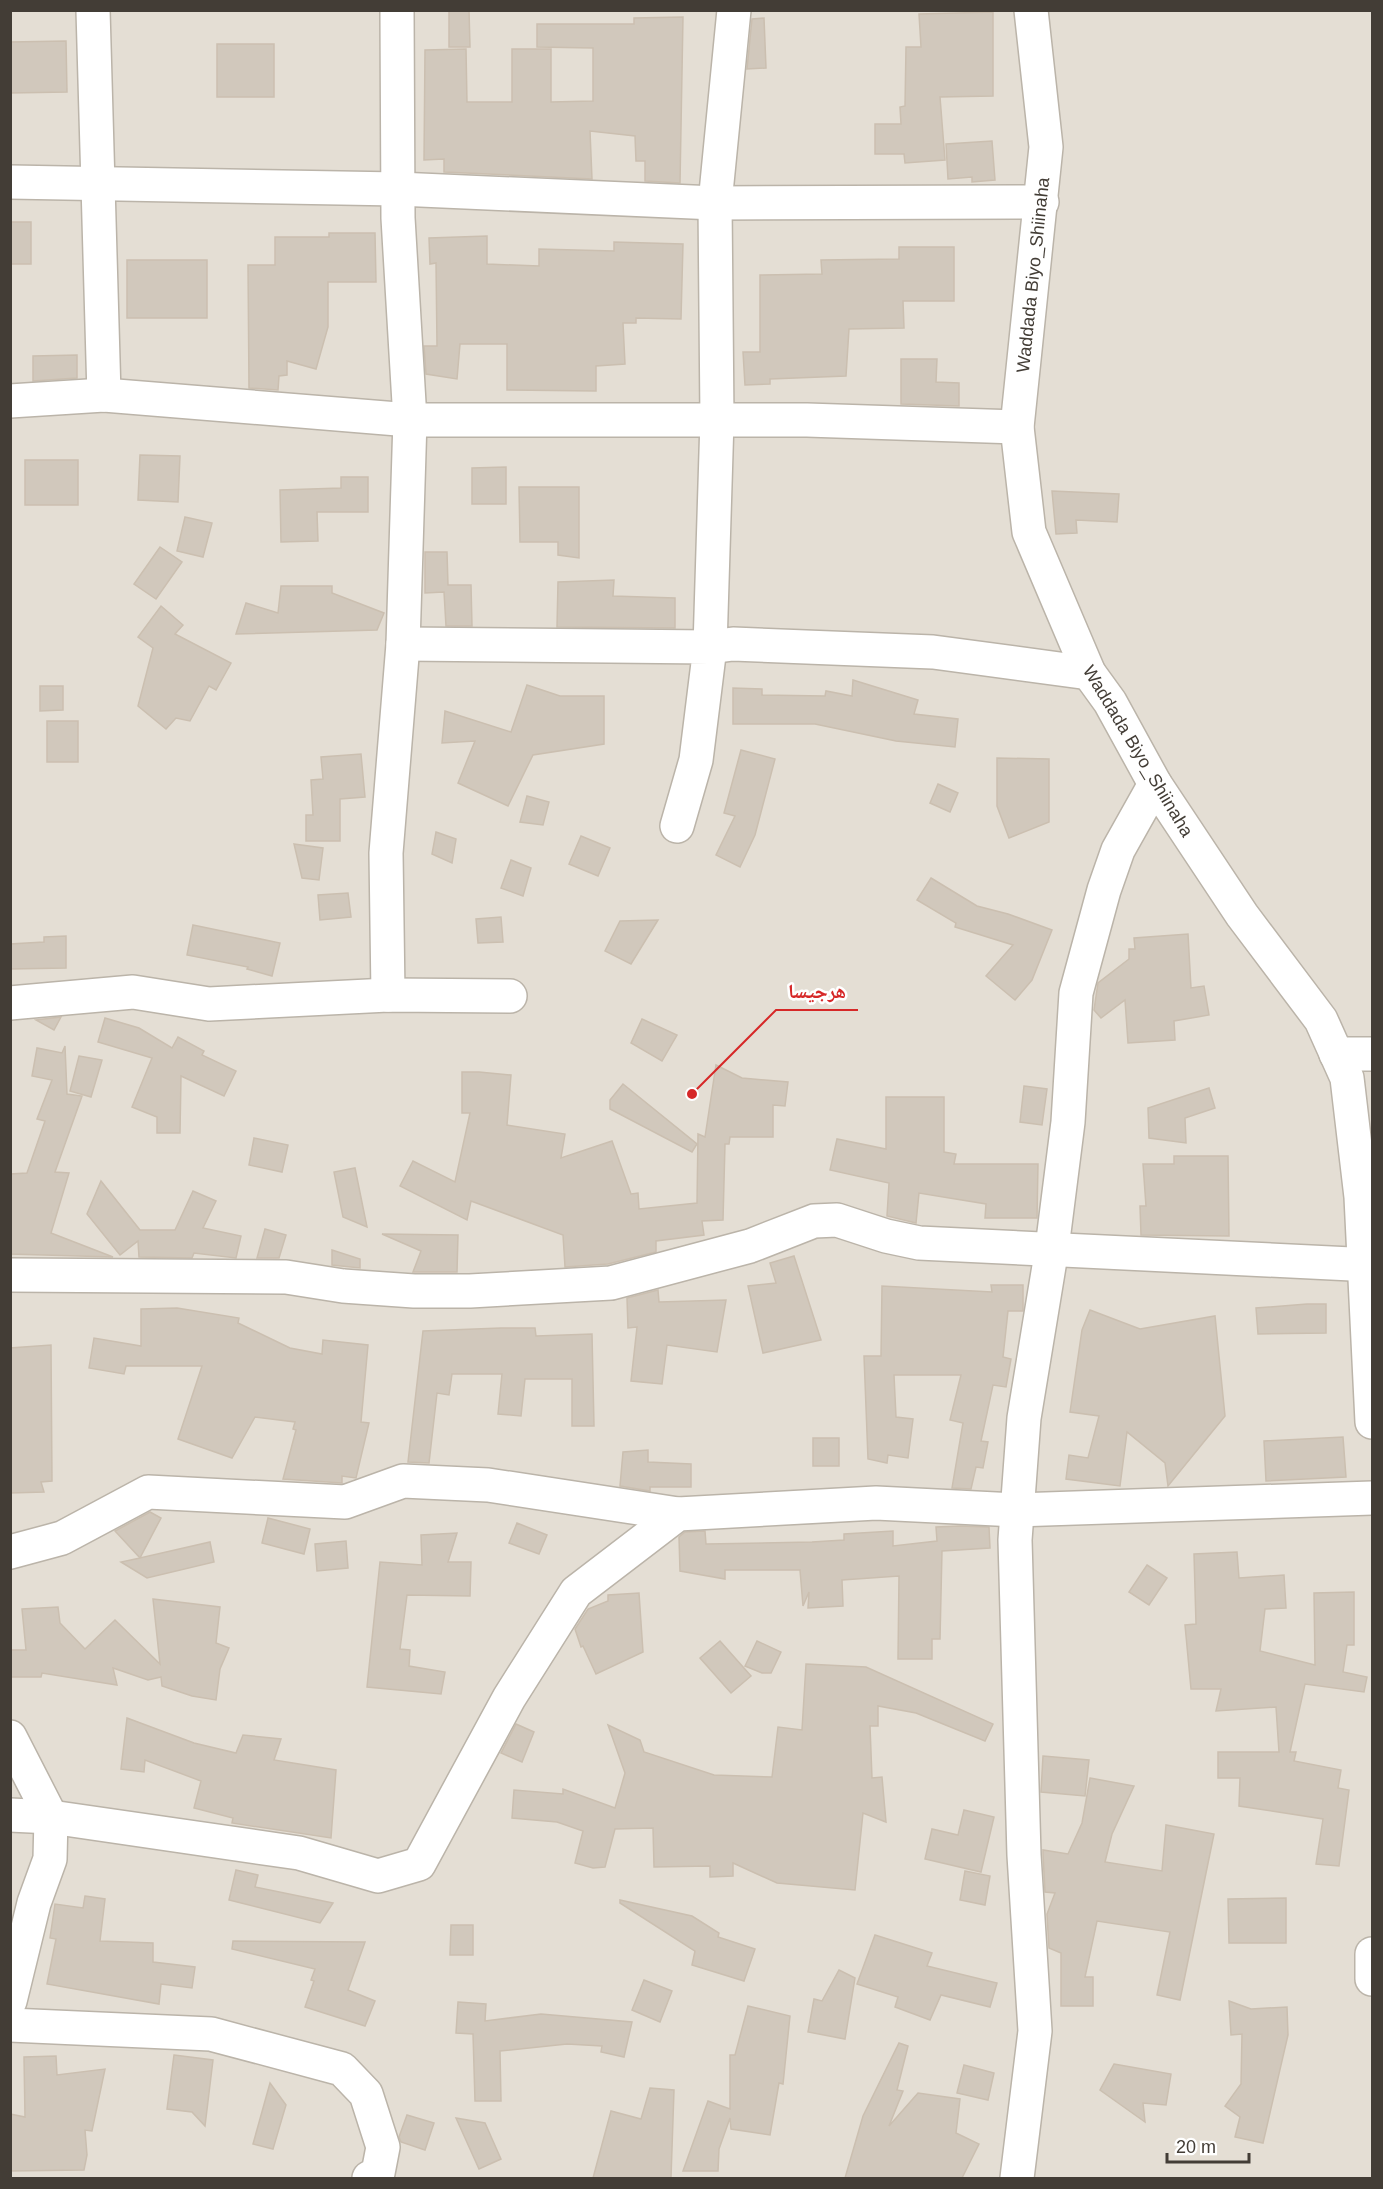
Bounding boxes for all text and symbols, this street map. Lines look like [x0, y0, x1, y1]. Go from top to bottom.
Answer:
street label: Waddada Biyo_Shiinaha [1013, 175, 1054, 374]
street label: Waddada Biyo_Shiinaha [1078, 662, 1198, 842]
callout: هرجيسا [776, 972, 858, 1010]
text: هرجيسا [788, 980, 846, 1003]
scale bar [1167, 2126, 1250, 2164]
text: 20 m [1176, 2137, 1216, 2157]

